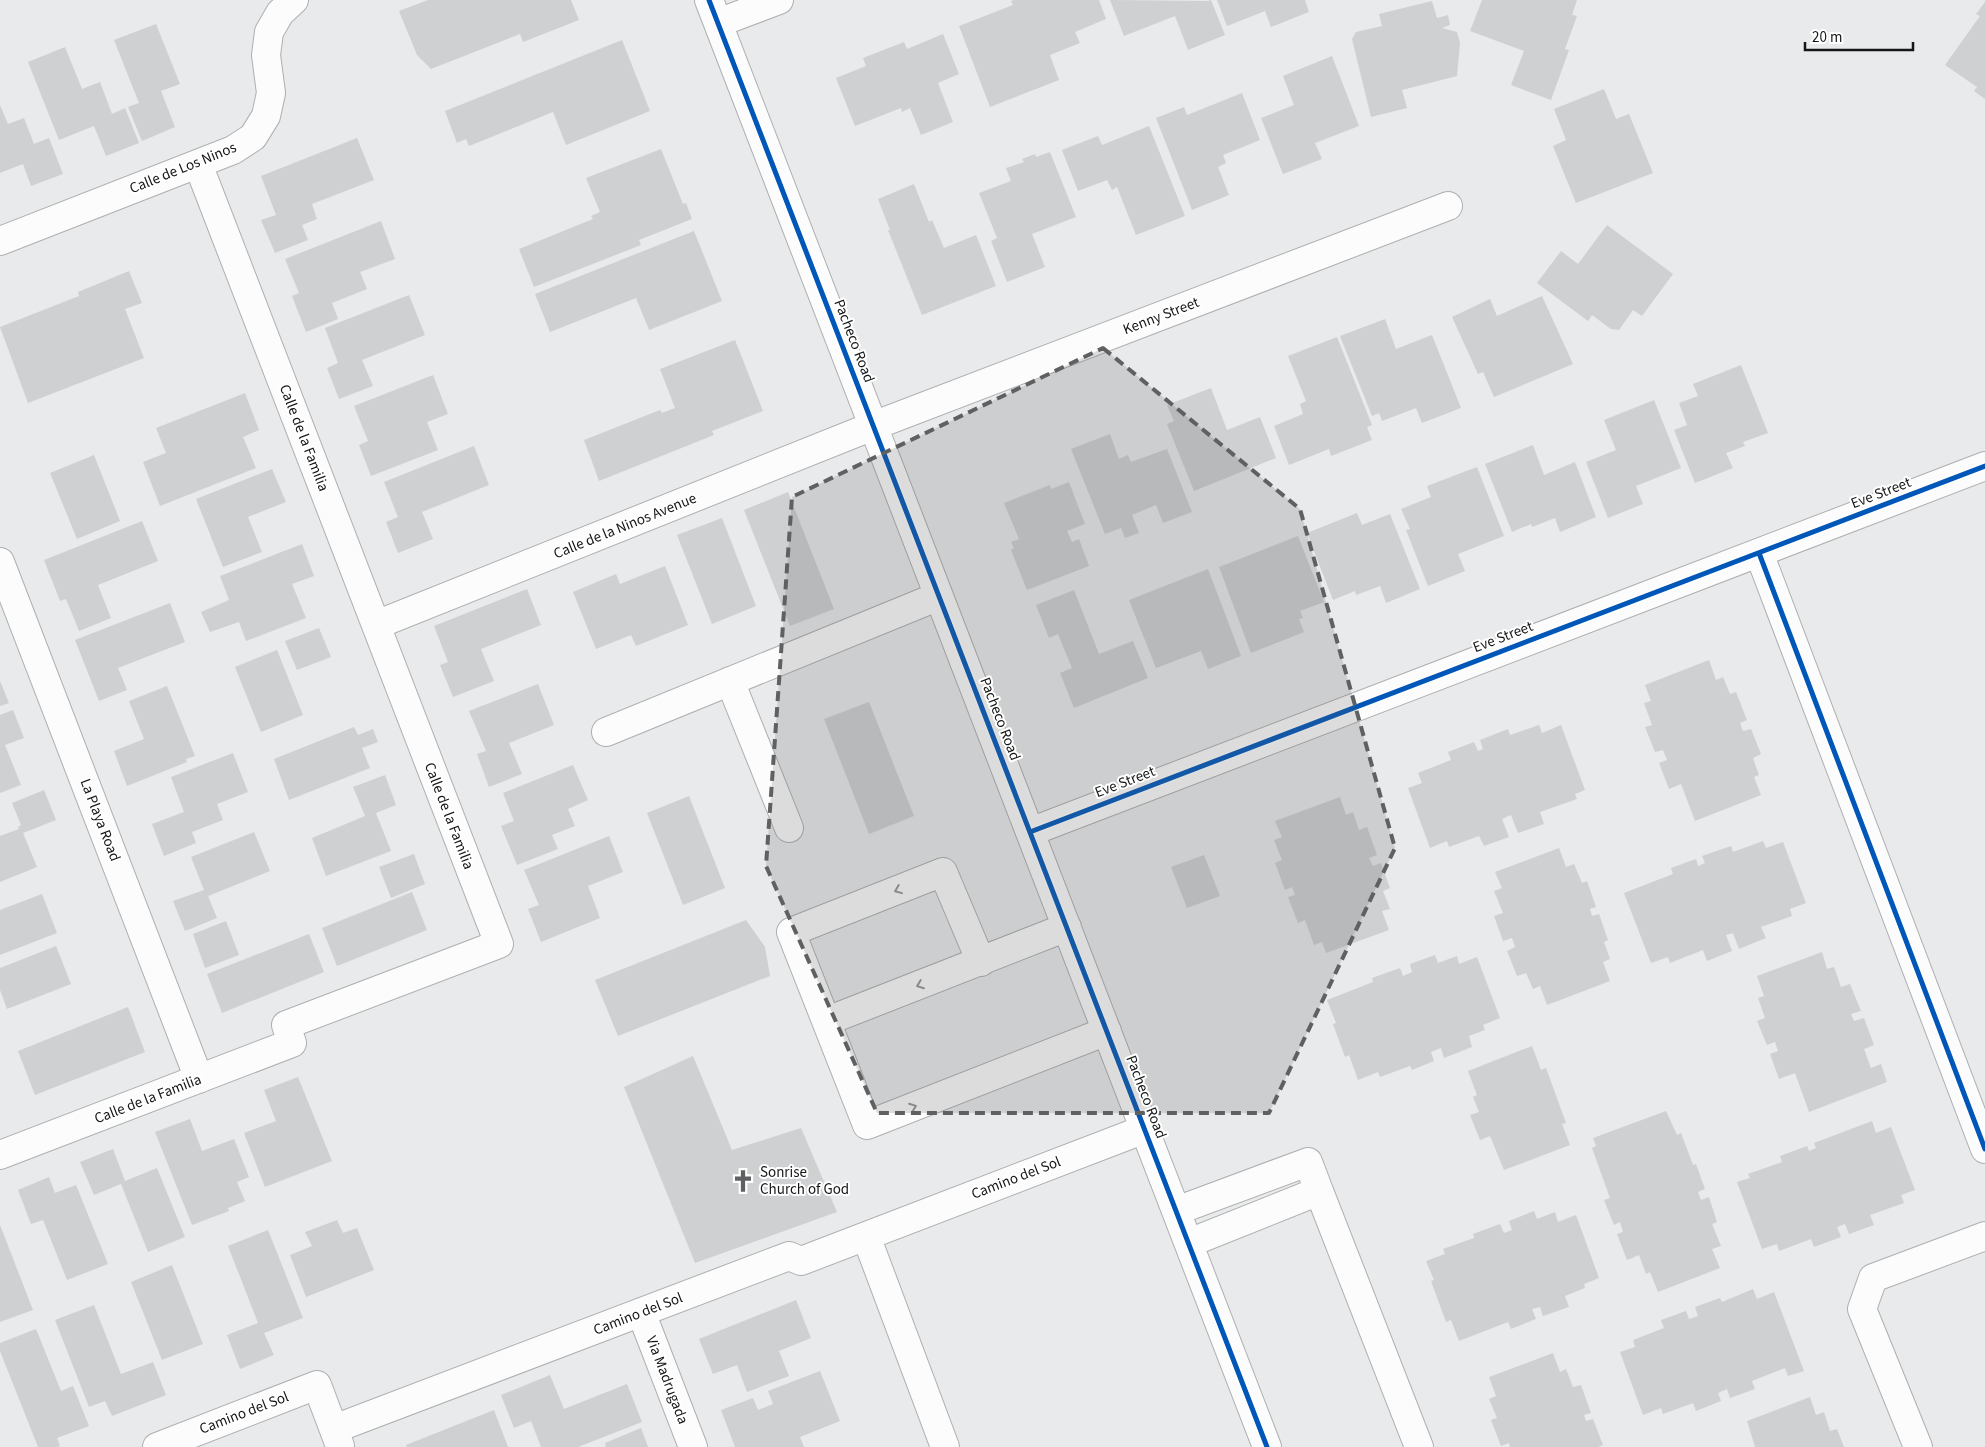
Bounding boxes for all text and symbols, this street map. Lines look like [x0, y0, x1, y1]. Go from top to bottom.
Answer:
scale bar [1805, 20, 1912, 52]
text: 20 m [1812, 27, 1842, 48]
street label: Calle de Los Ninos [126, 137, 240, 199]
street label: Kenny Street [1120, 292, 1202, 340]
street label: Pacheco Road [828, 296, 880, 386]
street label: Calle de la Familia [274, 381, 334, 495]
street label: Eve Street [1848, 472, 1914, 514]
street label: Calle de la Ninos Avenue [550, 488, 700, 564]
street label: Eve Street [1470, 616, 1536, 658]
street label: Pacheco Road [974, 674, 1026, 764]
street label: Calle de la Familia [419, 759, 479, 873]
street label: Eve Street [1092, 761, 1158, 803]
street label: La Playa Road [75, 776, 125, 864]
one-way arrow [894, 883, 903, 894]
one-way arrow [916, 979, 925, 989]
street label: Pacheco Road [1120, 1052, 1172, 1142]
street label: Calle de la Familia [91, 1069, 205, 1129]
one-way arrow [908, 1103, 917, 1113]
street label: Camino del Sol [968, 1151, 1064, 1205]
place label: Sonrise Church of God [760, 1162, 849, 1200]
church icon: Sonrise Church of God [730, 1168, 756, 1194]
street label: Camino del Sol [590, 1287, 686, 1341]
street label: Via Madrugada [641, 1333, 693, 1427]
street label: Camino del Sol [196, 1386, 292, 1440]

